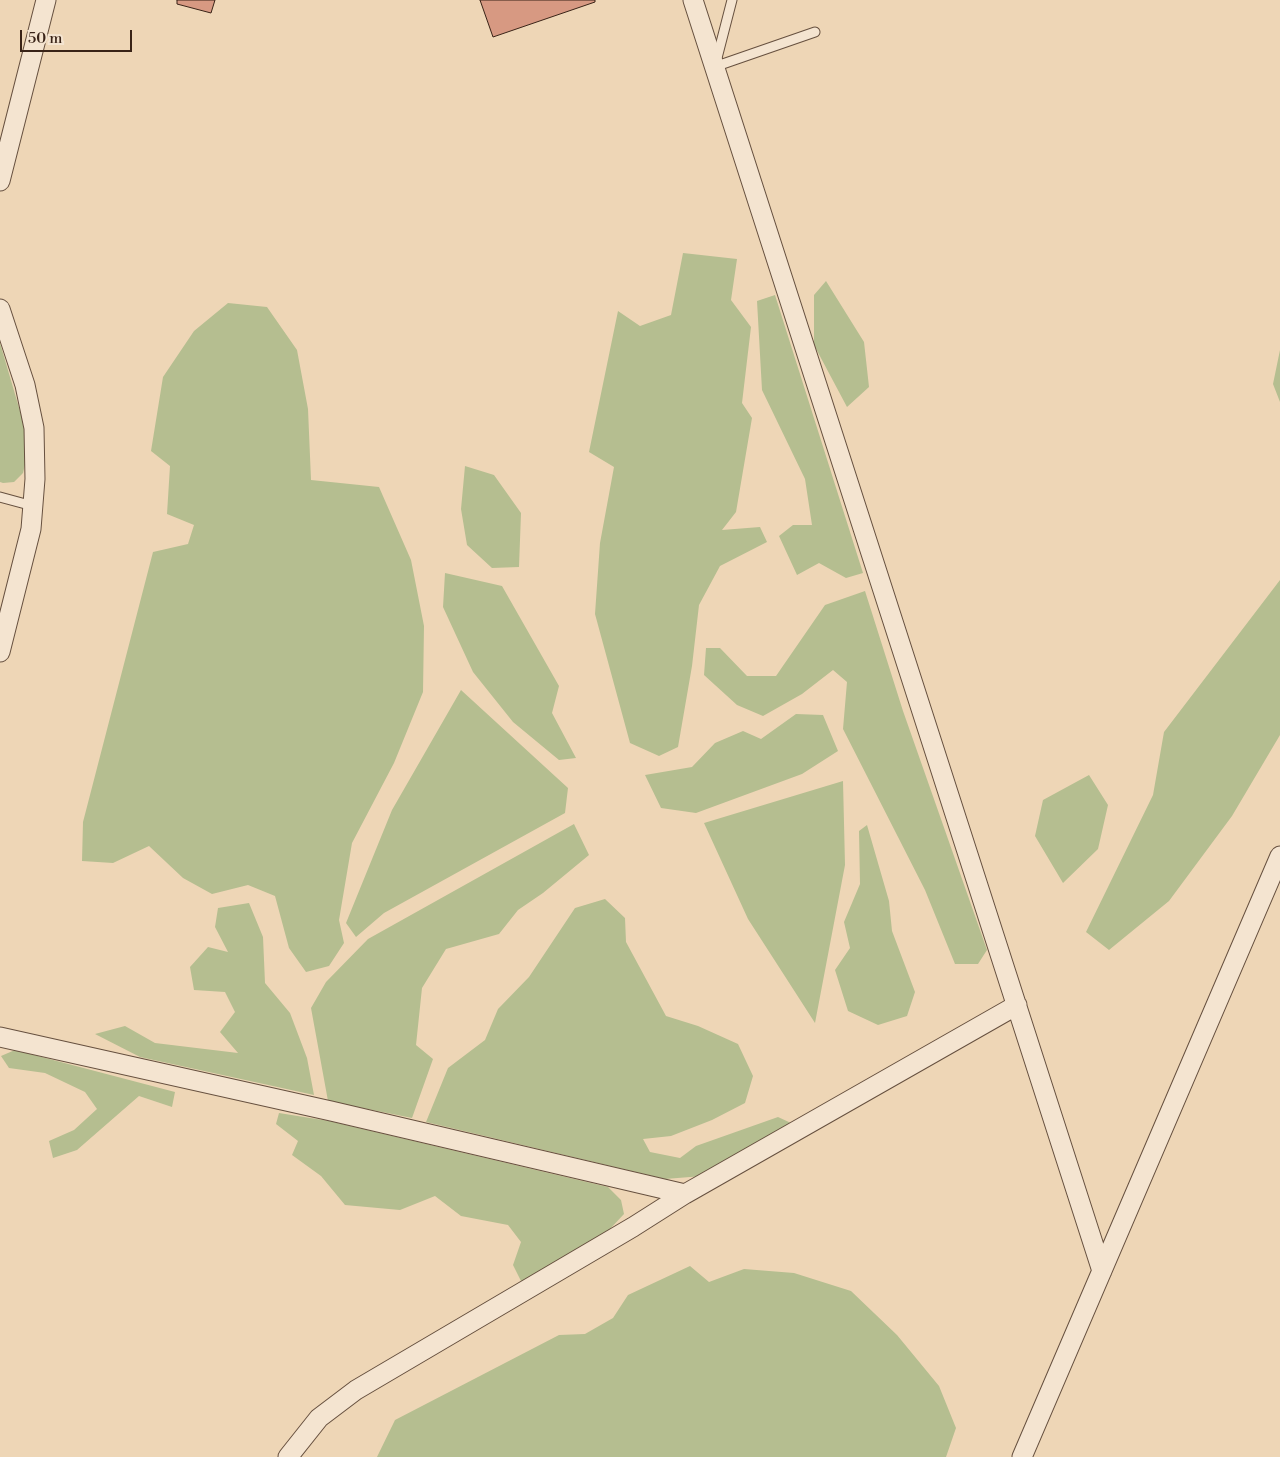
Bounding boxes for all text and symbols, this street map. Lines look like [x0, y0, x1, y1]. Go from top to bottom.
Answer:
scale bar [22, 20, 135, 52]
text: 50 m [28, 29, 62, 48]

